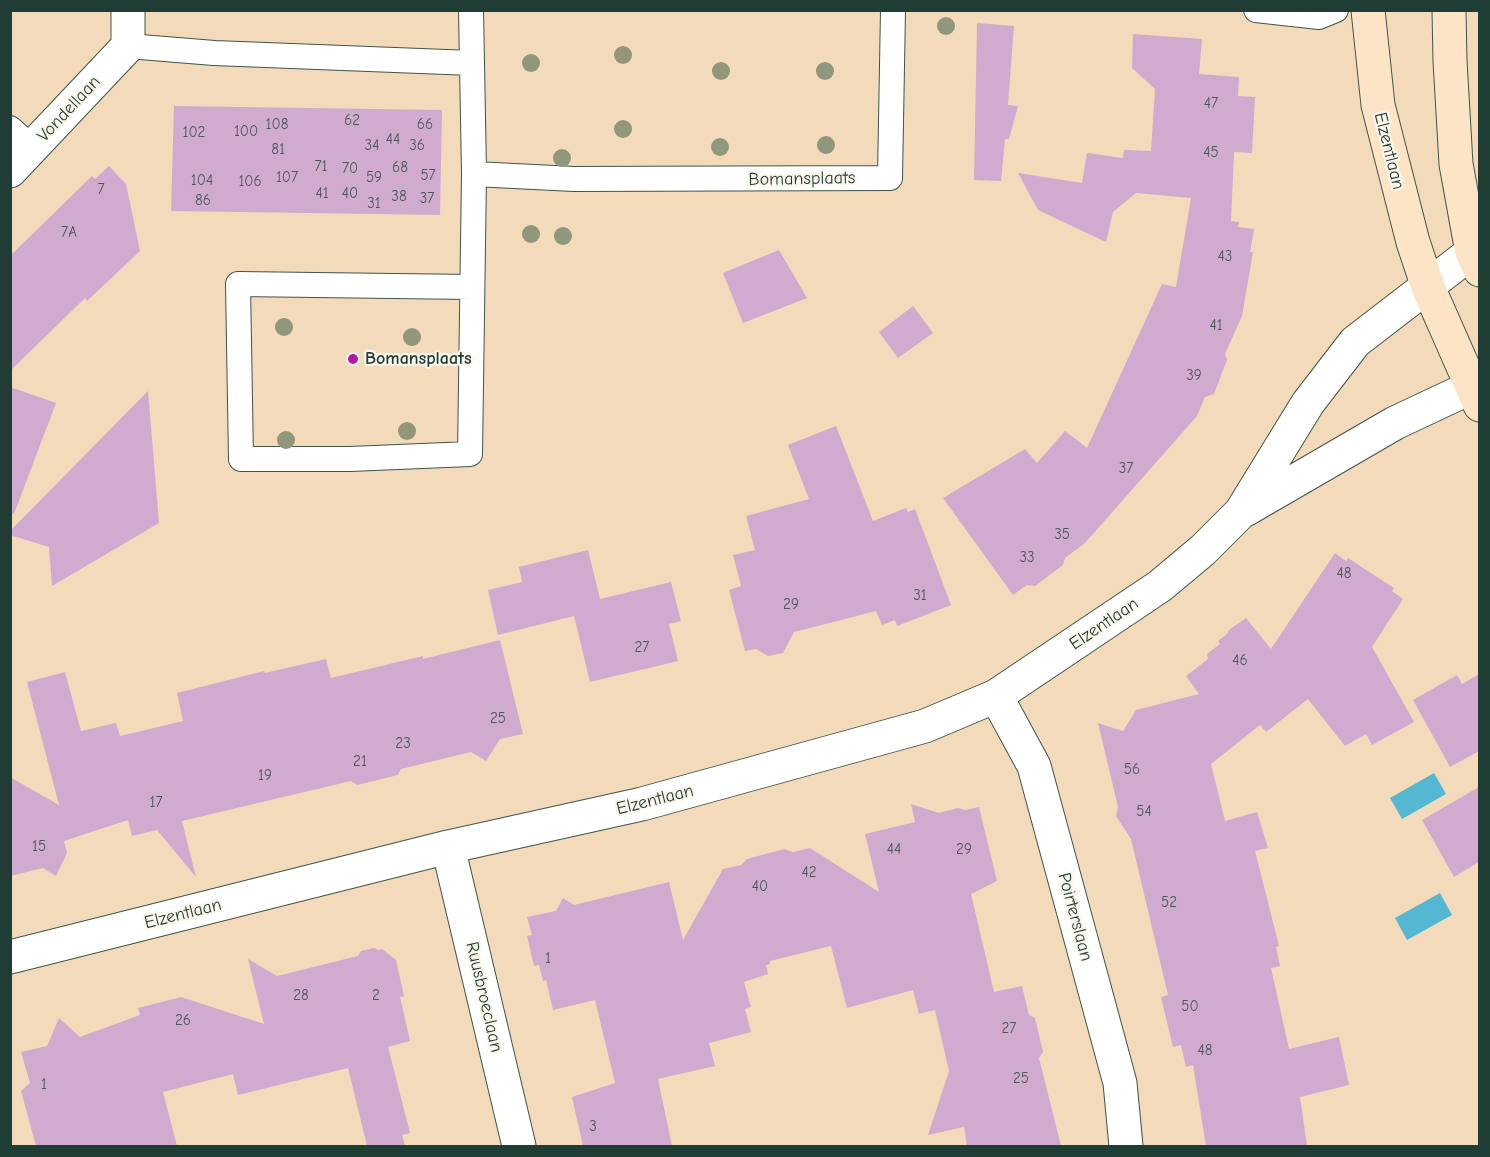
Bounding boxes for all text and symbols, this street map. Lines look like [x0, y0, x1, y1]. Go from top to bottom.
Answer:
street label: Vondellaan [33, 71, 105, 147]
house number: 47 [1204, 95, 1218, 113]
street label: Elzentlaan [1369, 110, 1409, 192]
house number: 62 [344, 112, 360, 130]
house number: 108 [266, 116, 288, 134]
house number: 66 [417, 116, 433, 134]
house number: 100 [234, 123, 258, 141]
house number: 102 [183, 124, 205, 142]
house number: 44 [386, 131, 400, 149]
house number: 34 [365, 137, 379, 155]
house number: 36 [409, 137, 425, 155]
house number: 81 [271, 141, 285, 159]
house number: 45 [1203, 144, 1219, 162]
house number: 71 [314, 158, 328, 176]
house number: 68 [392, 159, 408, 177]
house number: 70 [342, 160, 358, 178]
house number: 57 [420, 167, 436, 185]
street label: Bomansplaats [748, 167, 856, 191]
house number: 107 [276, 169, 298, 187]
house number: 59 [366, 169, 382, 187]
house number: 104 [191, 172, 213, 190]
house number: 106 [238, 173, 262, 191]
house number: 7 [97, 181, 105, 199]
house number: 41 [315, 185, 329, 203]
house number: 40 [342, 185, 358, 203]
house number: 38 [391, 188, 407, 206]
house number: 37 [420, 190, 434, 208]
house number: 86 [195, 192, 211, 210]
house number: 31 [367, 195, 381, 213]
house number: 7A [61, 224, 77, 242]
house number: 43 [1218, 248, 1232, 266]
house number: 41 [1209, 317, 1223, 335]
place label: Bomansplaats [365, 348, 472, 370]
marker: Bomansplaats [346, 352, 360, 366]
house number: 39 [1186, 367, 1202, 385]
house number: 37 [1119, 460, 1133, 478]
house number: 35 [1054, 526, 1070, 544]
house number: 33 [1019, 549, 1035, 567]
house number: 48 [1337, 565, 1351, 583]
house number: 31 [913, 587, 927, 605]
street label: Elzentlaan [1065, 593, 1143, 655]
house number: 29 [783, 596, 799, 614]
house number: 27 [635, 639, 649, 657]
house number: 46 [1232, 652, 1248, 670]
house number: 25 [490, 710, 506, 728]
house number: 23 [395, 735, 411, 753]
house number: 21 [353, 753, 367, 771]
house number: 56 [1124, 761, 1140, 779]
house number: 19 [258, 767, 272, 785]
street label: Elzentlaan [614, 780, 696, 820]
house number: 17 [149, 794, 163, 812]
house number: 54 [1136, 803, 1152, 821]
house number: 15 [32, 838, 46, 856]
house number: 44 [887, 841, 901, 859]
house number: 29 [956, 841, 972, 859]
house number: 42 [801, 864, 817, 882]
street label: Poirterslaan [1053, 870, 1097, 964]
house number: 40 [752, 878, 768, 896]
street label: Elzentlaan [142, 894, 224, 934]
house number: 52 [1161, 894, 1177, 912]
street label: Ruusbroeclaan [461, 940, 507, 1054]
house number: 1 [545, 950, 551, 968]
house number: 28 [293, 987, 309, 1005]
house number: 2 [372, 987, 380, 1005]
house number: 50 [1181, 998, 1199, 1016]
house number: 26 [175, 1012, 191, 1030]
house number: 27 [1002, 1020, 1016, 1038]
house number: 48 [1198, 1042, 1212, 1060]
house number: 25 [1013, 1070, 1029, 1088]
house number: 1 [41, 1076, 47, 1094]
house number: 3 [589, 1118, 597, 1136]

